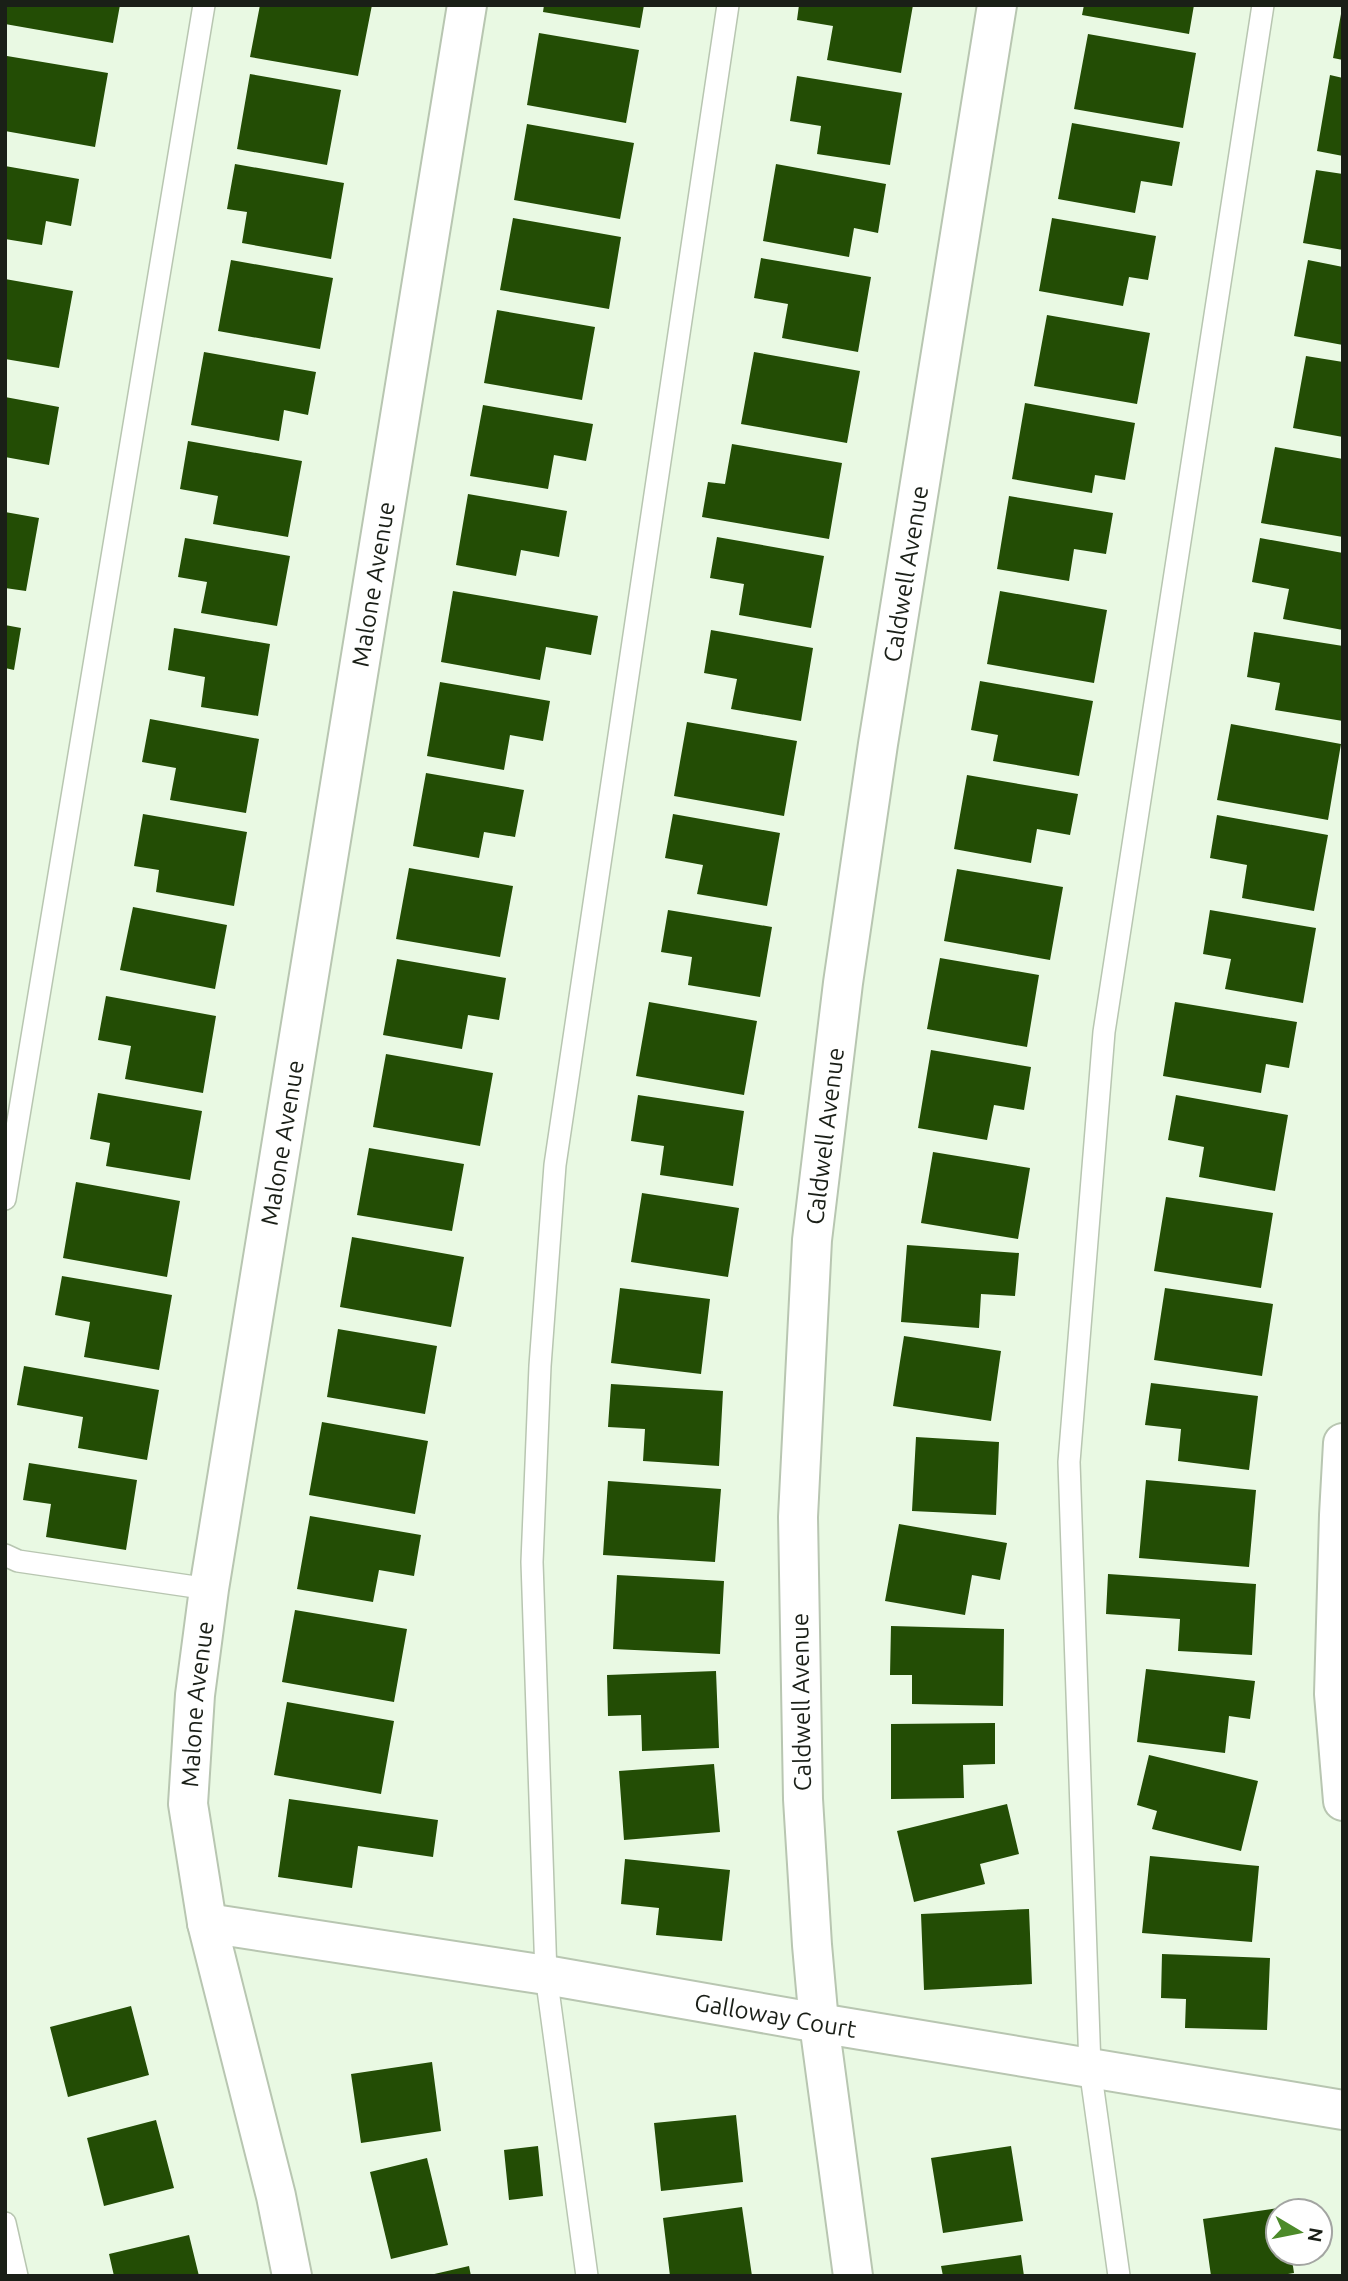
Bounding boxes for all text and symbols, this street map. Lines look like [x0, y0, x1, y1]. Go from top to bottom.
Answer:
street label: Caldwell Avenue [878, 484, 933, 664]
street label: Malone Avenue [346, 500, 399, 669]
street label: Caldwell Avenue [800, 1046, 849, 1226]
street label: Malone Avenue [255, 1058, 308, 1227]
street label: Caldwell Avenue [786, 1613, 816, 1791]
street label: Malone Avenue [176, 1619, 218, 1788]
street label: Galloway Court [692, 1988, 859, 2043]
north arrow [1264, 2197, 1334, 2267]
text: N [1304, 2226, 1328, 2244]

